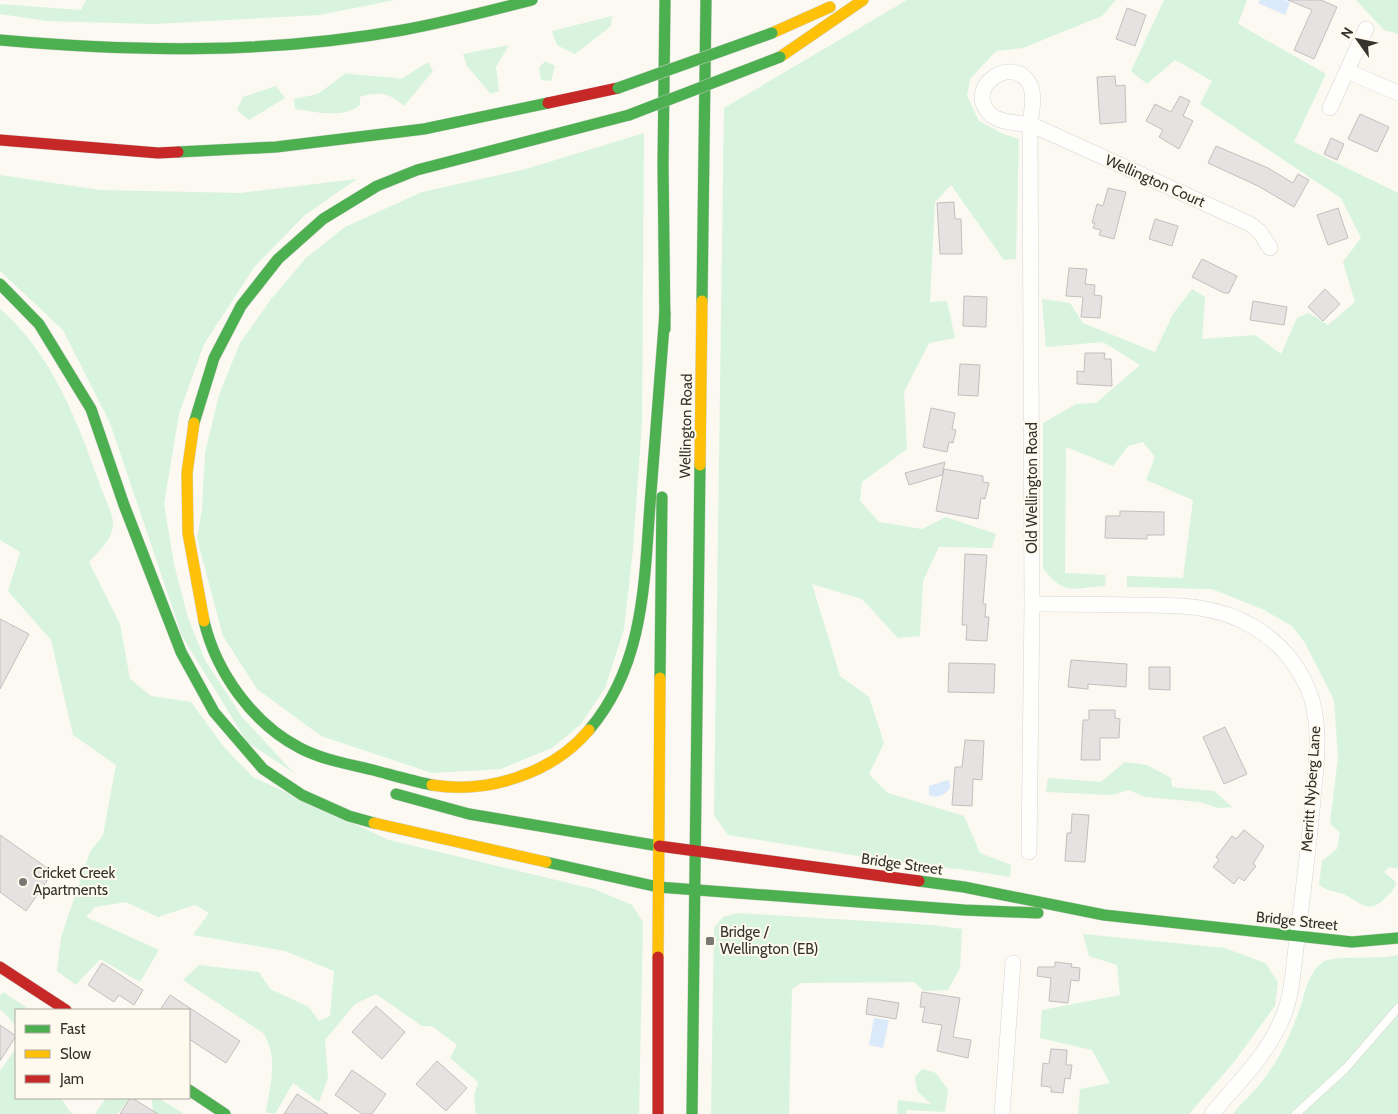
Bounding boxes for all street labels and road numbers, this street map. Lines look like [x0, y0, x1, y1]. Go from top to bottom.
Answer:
street label: Wellington Court [1102, 151, 1208, 211]
street label: Wellington Road [676, 373, 696, 479]
street label: Old Wellington Road [1023, 422, 1041, 554]
street label: Merritt Nyberg Lane [1298, 725, 1324, 853]
street label: Bridge Street [860, 849, 944, 879]
street label: Bridge Street [1255, 908, 1339, 934]

